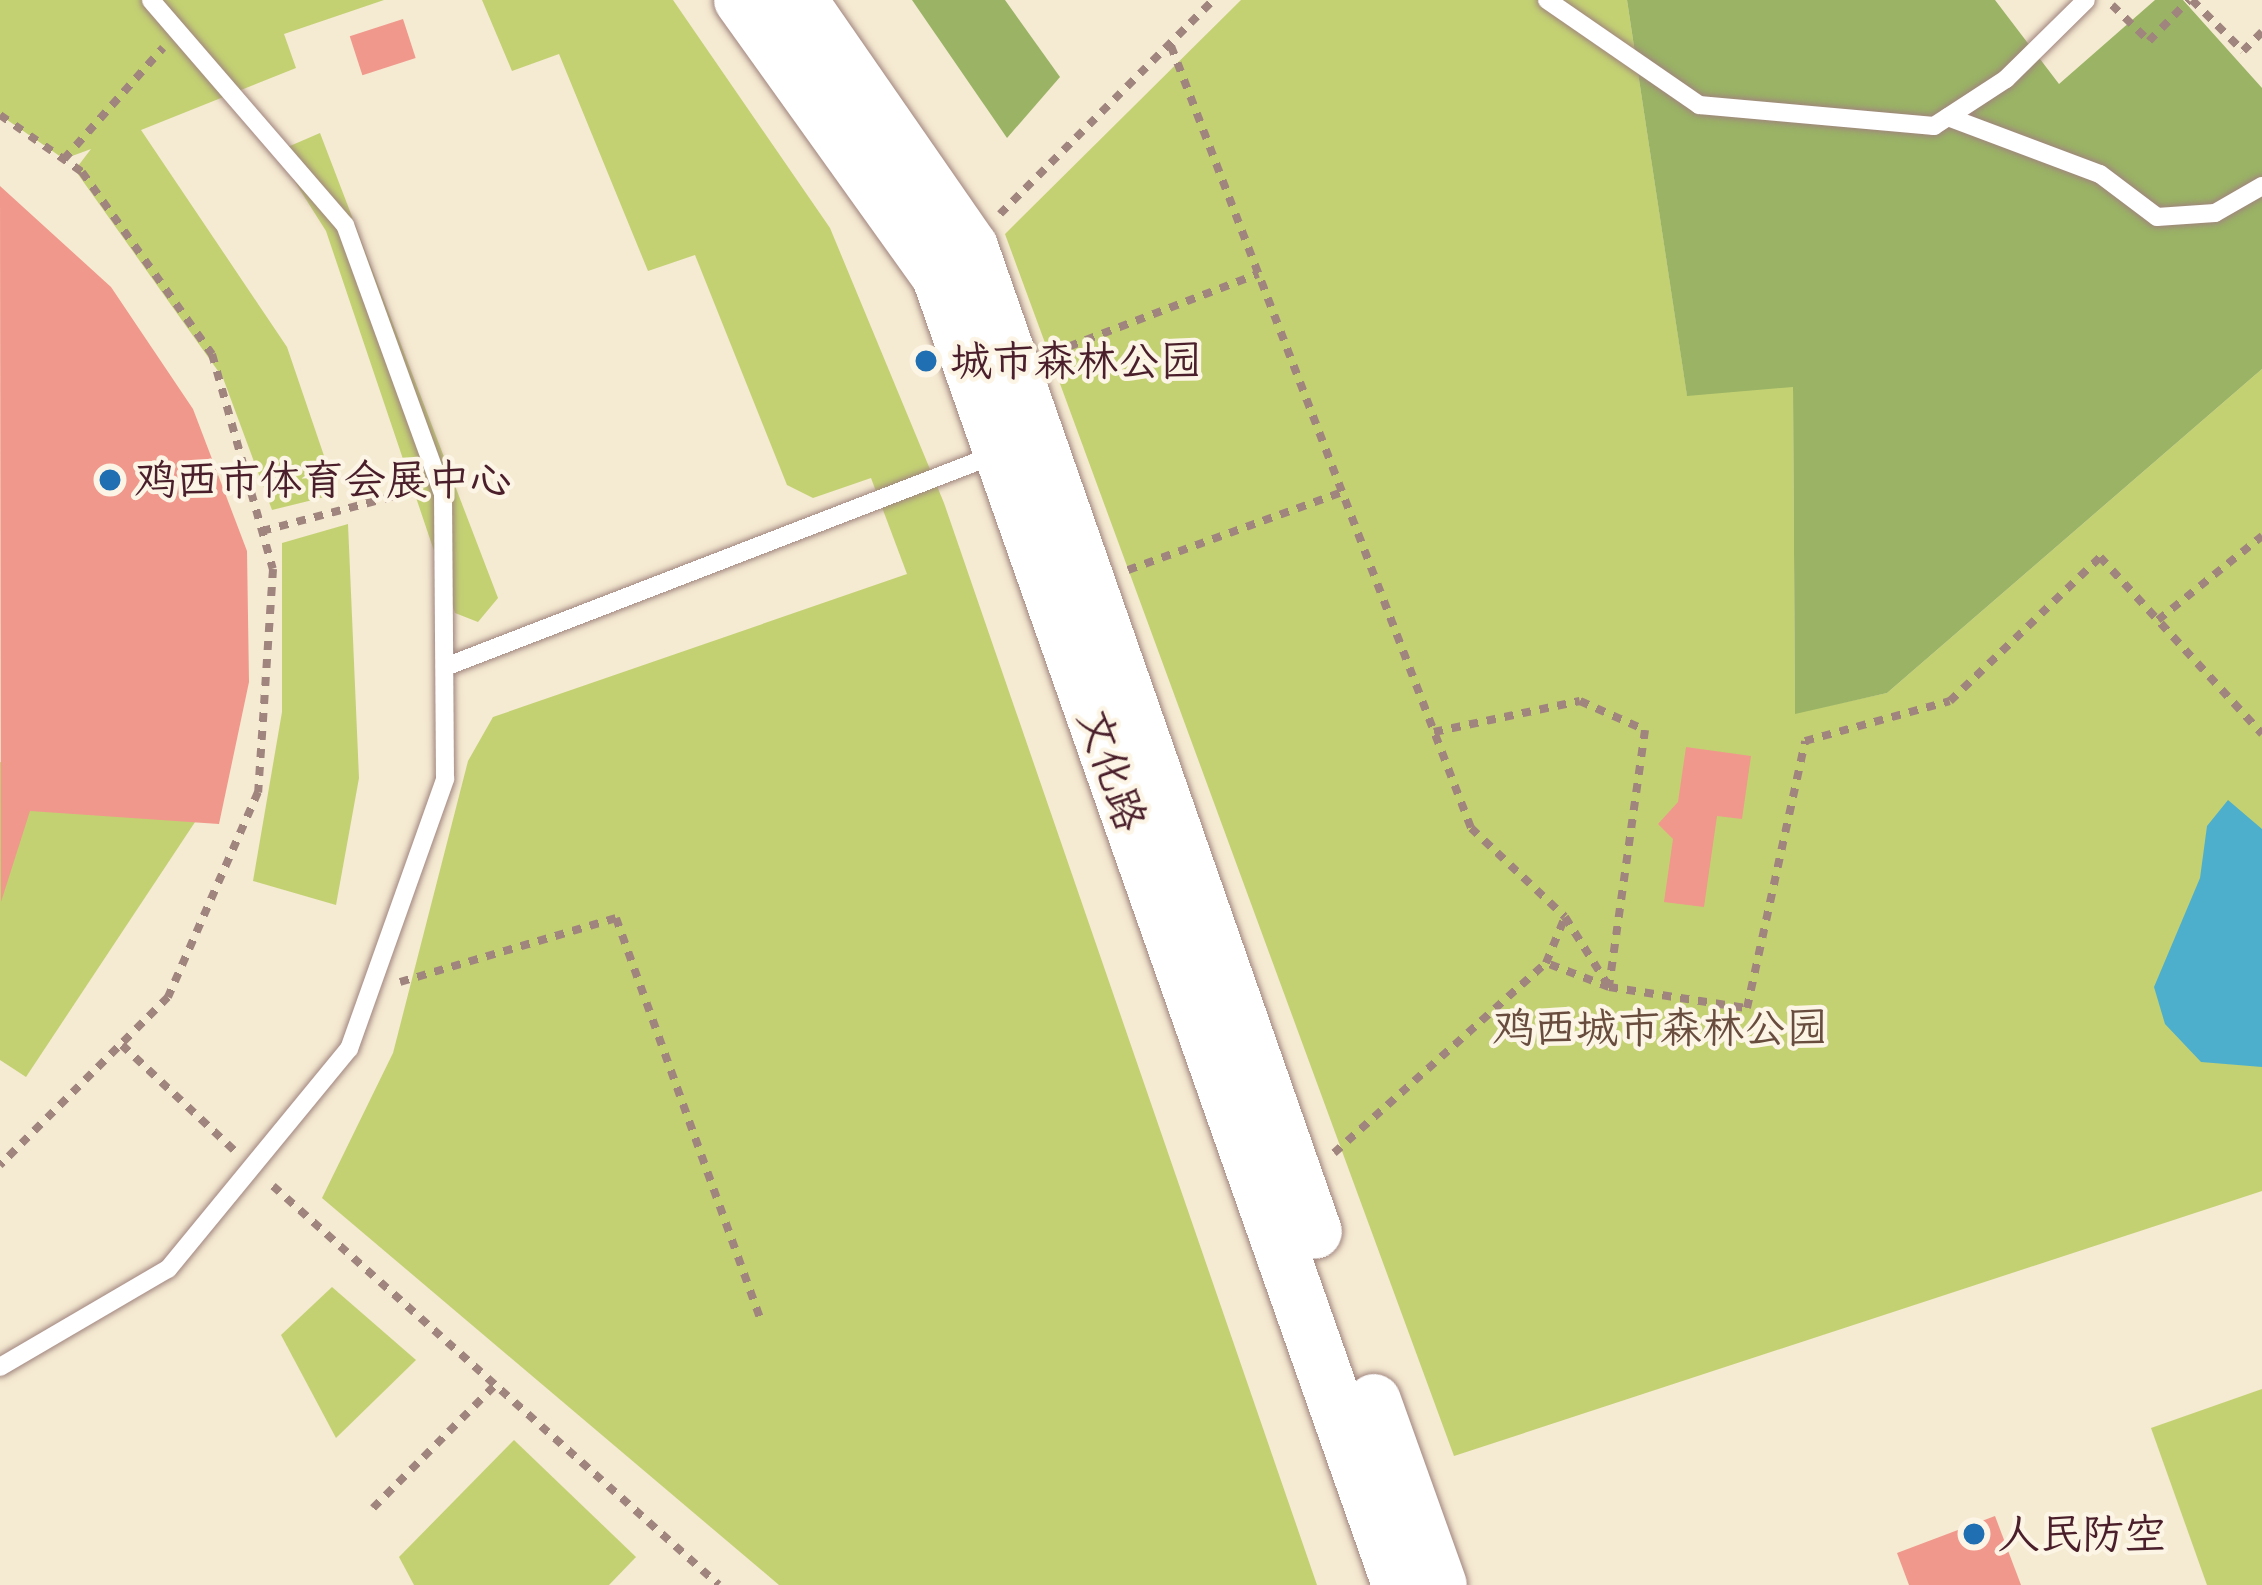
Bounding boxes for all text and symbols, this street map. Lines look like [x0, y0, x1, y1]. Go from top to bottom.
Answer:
place label: 城市森林公园 [950, 336, 1202, 386]
marker: 城市森林公园 [913, 348, 939, 374]
place label: 鸡西市体育会展中心 [134, 455, 512, 505]
marker: 鸡西市体育会展中心 [97, 467, 123, 493]
street label: 文化路 [1068, 702, 1156, 838]
park label: 鸡西城市森林公园 [1492, 1003, 1828, 1053]
place label: 人民防空 [1998, 1509, 2166, 1559]
marker: 人民防空 [1961, 1521, 1987, 1547]

